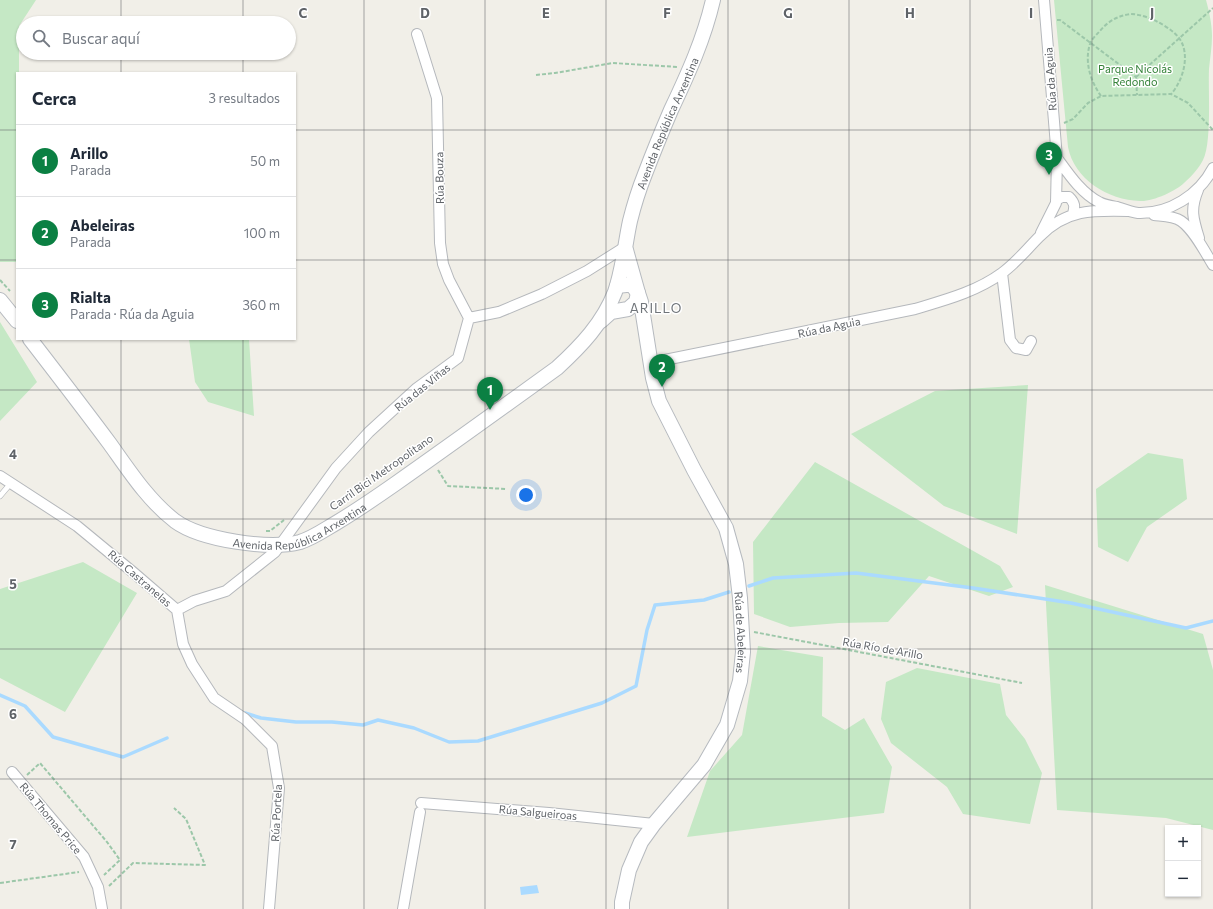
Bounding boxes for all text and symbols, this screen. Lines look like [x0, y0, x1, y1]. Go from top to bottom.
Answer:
text: C [299, 5, 308, 21]
text: D [420, 5, 430, 21]
text: E [542, 5, 550, 21]
text: F [663, 5, 671, 21]
text: G [783, 5, 793, 21]
text: H [905, 5, 915, 21]
text: I [1029, 5, 1033, 21]
text: J [1150, 5, 1154, 21]
search box [16, 16, 296, 60]
icon: search [30, 27, 52, 49]
text: Buscar aquí [62, 29, 140, 47]
street label: Rúa da Aguia [1041, 47, 1059, 111]
street label: Avenida República Arxentina [633, 55, 700, 191]
park label: Parque Nicolás Redondo [1098, 62, 1172, 88]
text: Cerca [32, 88, 77, 109]
text: 3 resultados [209, 90, 280, 106]
pin: 3 [1036, 142, 1062, 175]
text: Arillo [70, 144, 108, 162]
street label: Rúa Bouza [432, 152, 446, 204]
text: 1 [42, 153, 48, 169]
text: 50 m [250, 153, 280, 169]
text: Parada [70, 162, 111, 178]
text: Abeleiras [70, 216, 135, 234]
text: 2 [41, 225, 49, 241]
text: 100 m [244, 225, 280, 241]
text: Parada [70, 234, 111, 250]
text: Rialta [70, 288, 111, 306]
text: 3 [41, 297, 49, 313]
text: 360 m [242, 297, 280, 313]
district label: ARILLO [630, 300, 682, 316]
text: Parada · Rúa da Aguia [70, 306, 194, 322]
street label: Rúa da Aguia [797, 314, 861, 340]
pin: 2 [649, 354, 675, 387]
street label: Rúa das Viñas [391, 361, 453, 413]
pin: 1 [477, 377, 503, 410]
street label: Carril Bici Metropolitano [327, 431, 436, 513]
text: 4 [9, 446, 17, 462]
your location [516, 485, 536, 505]
street label: Avenida República Arxentina [232, 500, 368, 551]
street label: Rúa Castranelas [106, 547, 174, 609]
text: 5 [9, 576, 17, 592]
street label: Rúa de Abeleiras [733, 591, 750, 674]
street label: Rúa Río de Arillo [842, 635, 925, 662]
text: 6 [9, 706, 17, 722]
street label: Rúa Thomas Price [17, 780, 85, 856]
street label: Rúa Portela [268, 784, 284, 842]
street label: Rúa Salgueiroas [498, 802, 578, 822]
map controls [1165, 825, 1201, 897]
button: + [1165, 825, 1201, 861]
text: 7 [9, 836, 17, 852]
button: − [1165, 861, 1201, 897]

